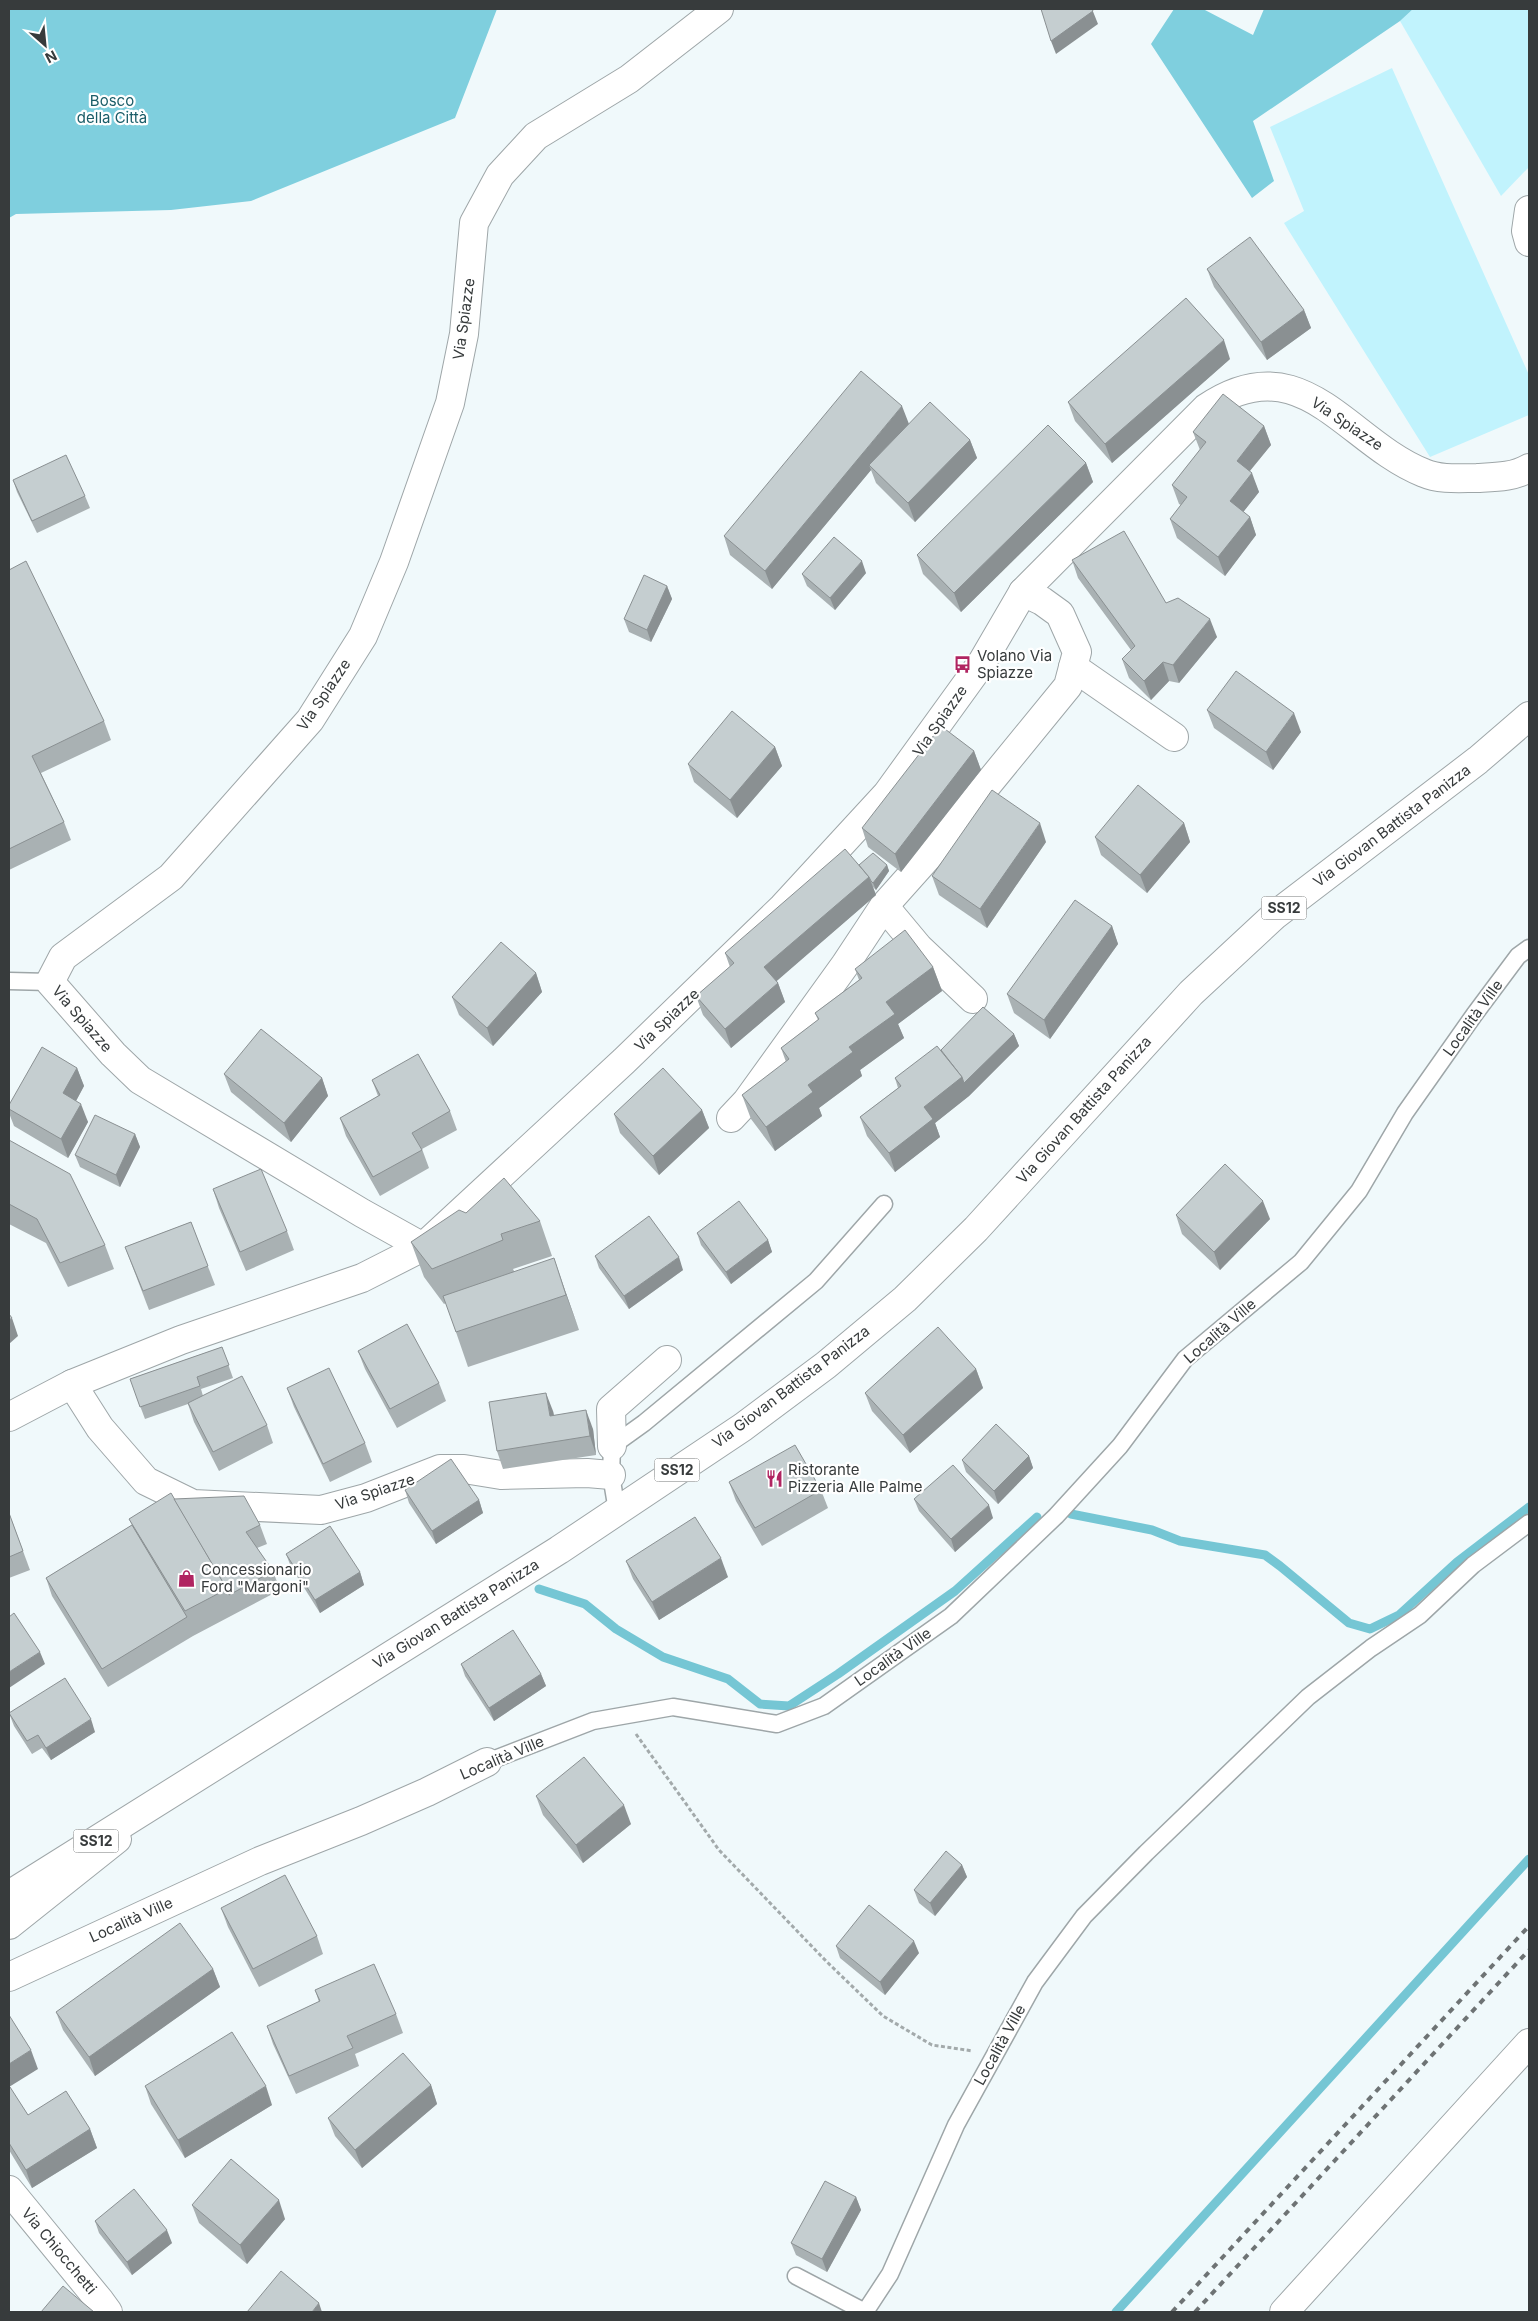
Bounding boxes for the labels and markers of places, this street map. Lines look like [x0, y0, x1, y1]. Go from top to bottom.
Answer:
place label: Volano Via Spiazze [977, 646, 1052, 682]
bus stop icon: Volano Via Spiazze [953, 655, 973, 675]
place label: Ristorante Pizzeria Alle Palme [788, 1460, 923, 1496]
restaurant icon: Ristorante Pizzeria Alle Palme [764, 1469, 784, 1489]
place label: Concessionario Ford "Margoni" [201, 1560, 311, 1596]
shop icon: Concessionario Ford "Margoni" [177, 1569, 197, 1589]

